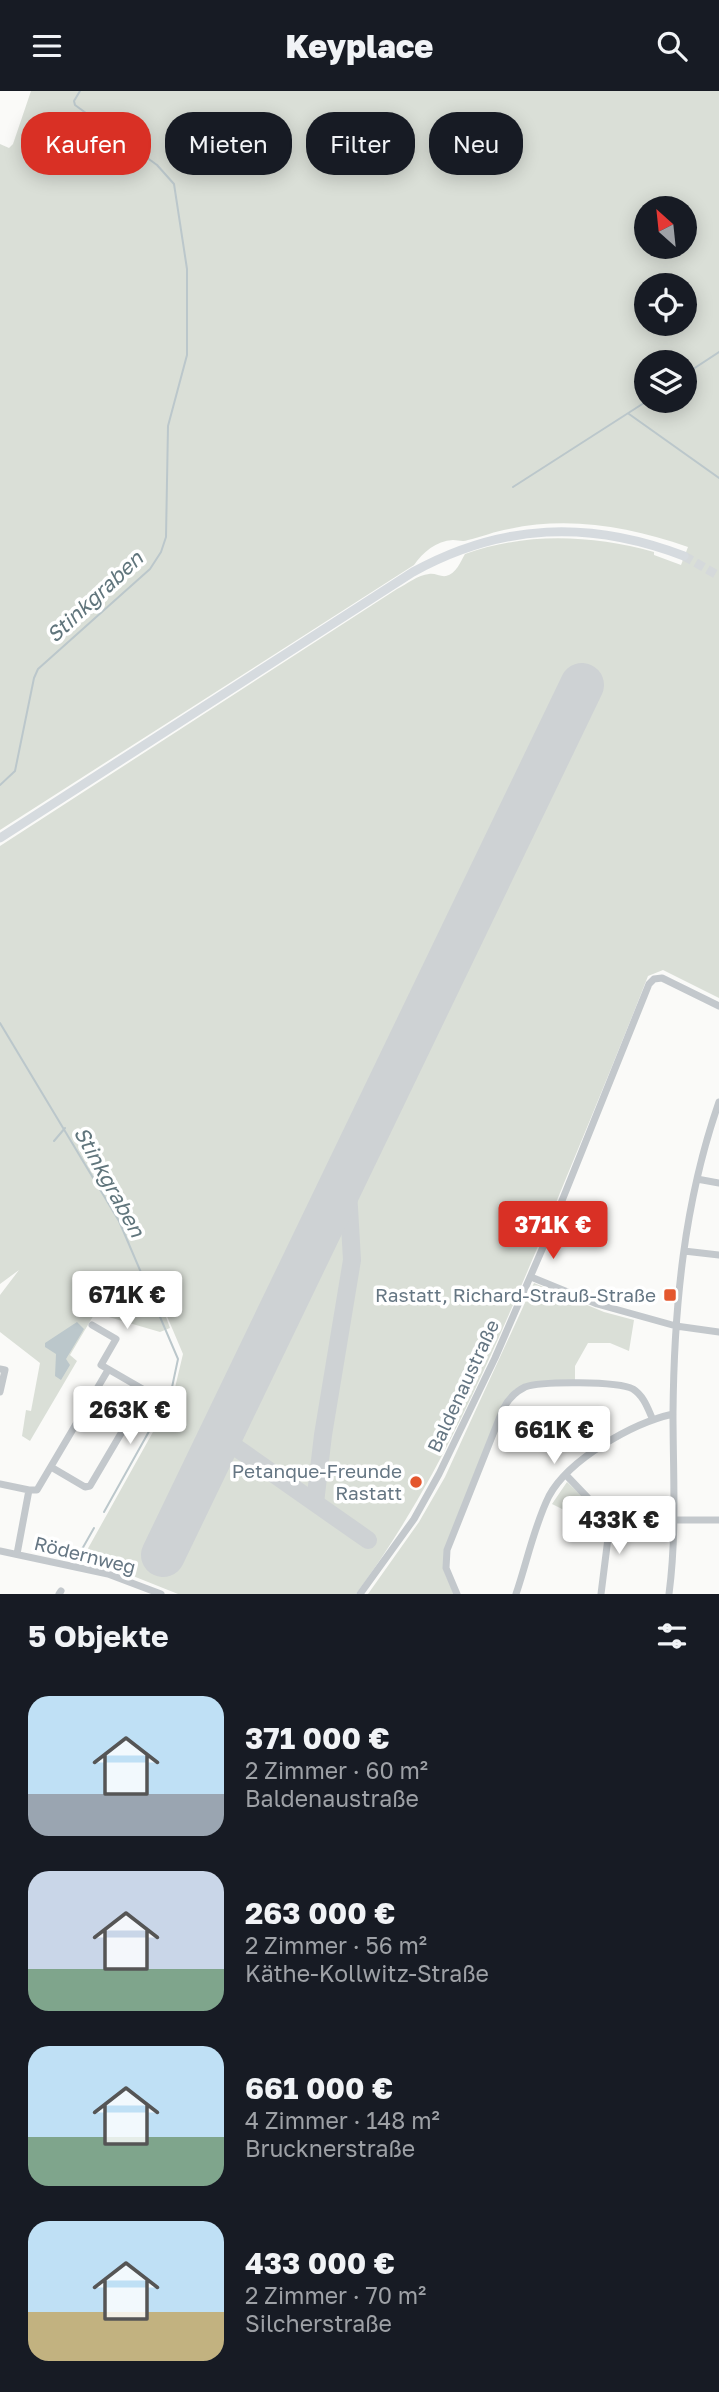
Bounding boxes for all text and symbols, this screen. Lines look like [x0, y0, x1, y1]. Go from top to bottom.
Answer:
icon: menu [28, 27, 66, 65]
text: Keyplace [286, 27, 433, 65]
icon: search [653, 27, 691, 65]
chip: Kaufen [21, 112, 151, 175]
chip: Mieten [165, 112, 292, 175]
chip: Filter [306, 112, 415, 175]
chip: Neu [429, 112, 523, 175]
north arrow [634, 196, 696, 259]
map controls [634, 196, 697, 413]
button: locate [634, 273, 697, 336]
button: layers [634, 350, 697, 413]
water label: Stinkgraben [41, 544, 149, 647]
water label: Stinkgraben [69, 1122, 151, 1242]
pin: 371K € [496, 1201, 610, 1261]
text: 371K € [514, 1210, 592, 1238]
pin: 671K € [70, 1271, 184, 1331]
text: 671K € [88, 1280, 166, 1308]
place label: Rastatt, Richard-Strauß-Straße [375, 1283, 656, 1306]
marker: Rastatt, Richard-Strauß-Straße [662, 1287, 678, 1303]
street label: Baldenaustraße [422, 1316, 503, 1456]
pin: 263K € [73, 1387, 187, 1446]
text: 263K € [89, 1395, 171, 1423]
pin: 661K € [497, 1407, 611, 1466]
text: 661K € [514, 1415, 594, 1443]
place label: Petanque-Freunde Rastatt [232, 1459, 402, 1504]
marker: Petanque-Freunde Rastatt [408, 1474, 424, 1490]
pin: 433K € [562, 1497, 676, 1556]
text: 433K € [578, 1505, 660, 1533]
street label: Rödernweg [32, 1531, 138, 1578]
icon: filters [653, 1617, 691, 1655]
text: 5 Objekte [28, 1618, 169, 1654]
text: 371 000 € [245, 1720, 390, 1756]
icon: home [84, 1724, 168, 1808]
text: 2 Zimmer · 60 m² [245, 1756, 428, 1784]
text: Baldenaustraße [245, 1784, 419, 1812]
text: 263 000 € [245, 1895, 395, 1931]
icon: home [84, 1899, 168, 1983]
text: 2 Zimmer · 56 m² [245, 1931, 427, 1959]
text: Käthe-Kollwitz-Straße [245, 1959, 489, 1987]
text: 661 000 € [245, 2070, 393, 2106]
icon: home [84, 2074, 168, 2158]
text: 4 Zimmer · 148 m² [245, 2106, 440, 2134]
text: Brucknerstraße [245, 2134, 415, 2162]
text: 433 000 € [245, 2245, 395, 2281]
icon: home [84, 2249, 168, 2333]
text: 2 Zimmer · 70 m² [245, 2281, 426, 2309]
text: Silcherstraße [245, 2309, 392, 2337]

